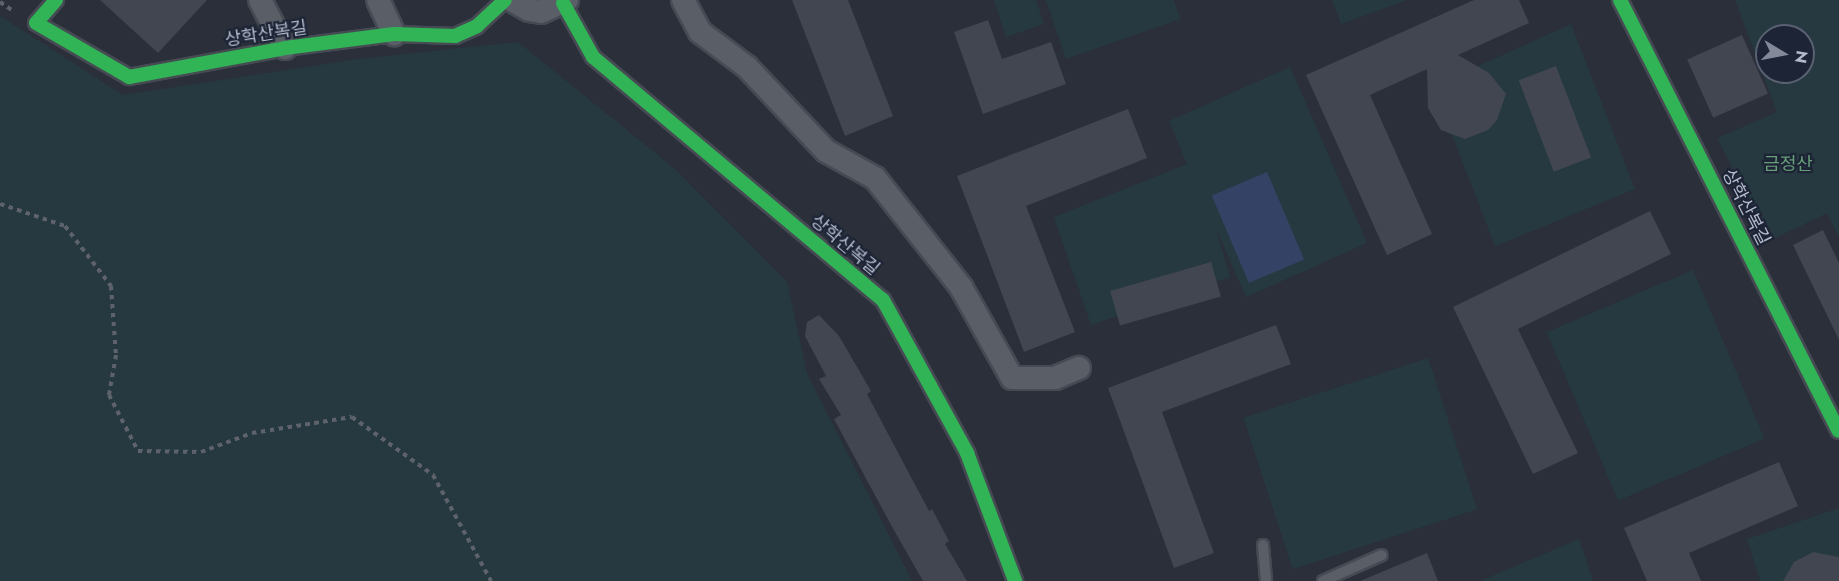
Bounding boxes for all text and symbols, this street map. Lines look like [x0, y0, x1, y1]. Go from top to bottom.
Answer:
street label: 상학산복길 [223, 17, 309, 51]
north arrow [1755, 24, 1815, 84]
text: N [1789, 49, 1814, 65]
park label: 금정산 [1763, 153, 1813, 175]
street label: 상학산복길 [1718, 165, 1774, 249]
street label: 상학산복길 [806, 210, 884, 280]

